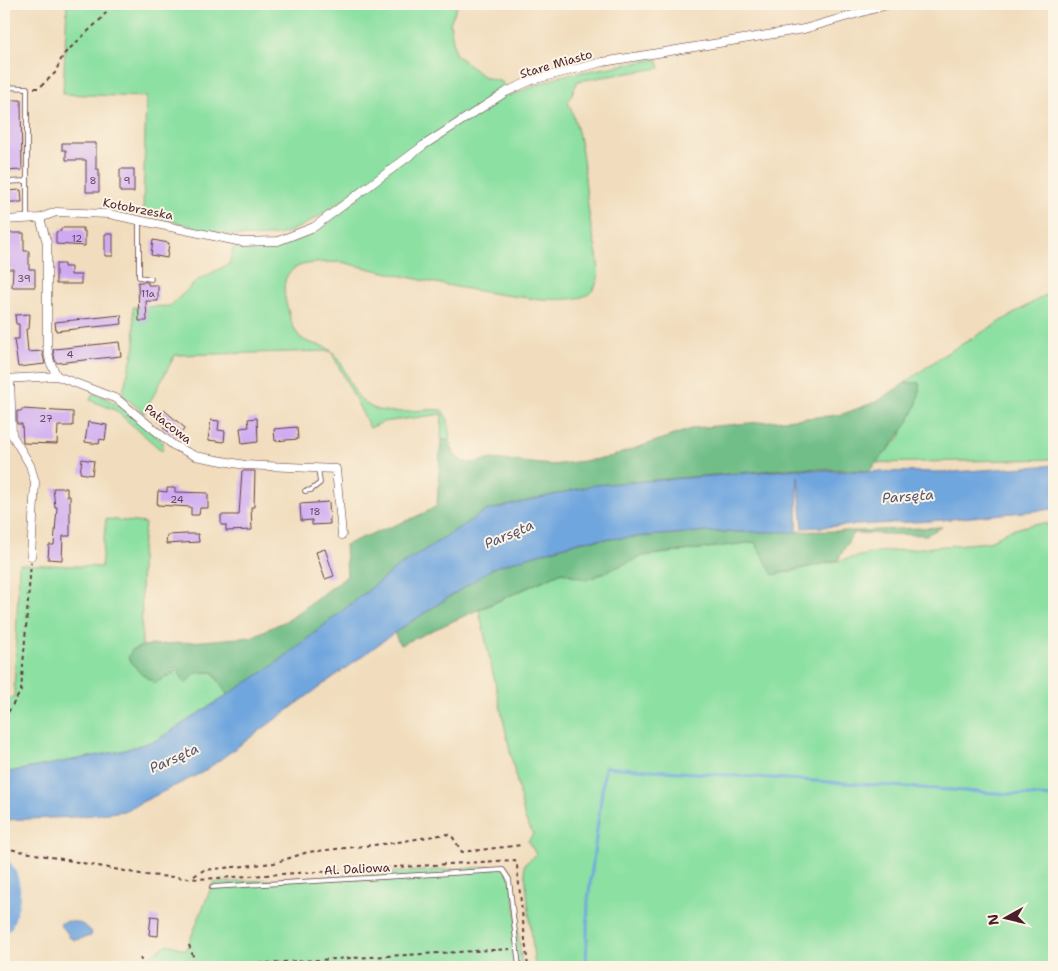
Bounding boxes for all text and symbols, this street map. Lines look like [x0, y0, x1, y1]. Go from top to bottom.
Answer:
street label: Stare Miasto [518, 46, 594, 82]
house number: 8 [90, 174, 97, 187]
house number: 9 [124, 174, 131, 187]
street label: Kołobrzeska [101, 194, 175, 224]
house number: 12 [72, 232, 82, 245]
house number: 39 [17, 272, 31, 285]
house number: 11a [141, 287, 156, 300]
house number: 4 [67, 348, 74, 361]
street label: Pałacowa [141, 400, 195, 448]
house number: 27 [39, 412, 53, 425]
water label: Parsęta [881, 485, 935, 507]
house number: 24 [170, 493, 184, 506]
house number: 18 [309, 505, 321, 518]
water label: Parsęta [482, 516, 536, 552]
water label: Parsęta [147, 739, 201, 777]
street label: Al. Daliowa [324, 859, 391, 879]
north arrow [980, 894, 1030, 944]
text: N [983, 913, 1003, 927]

